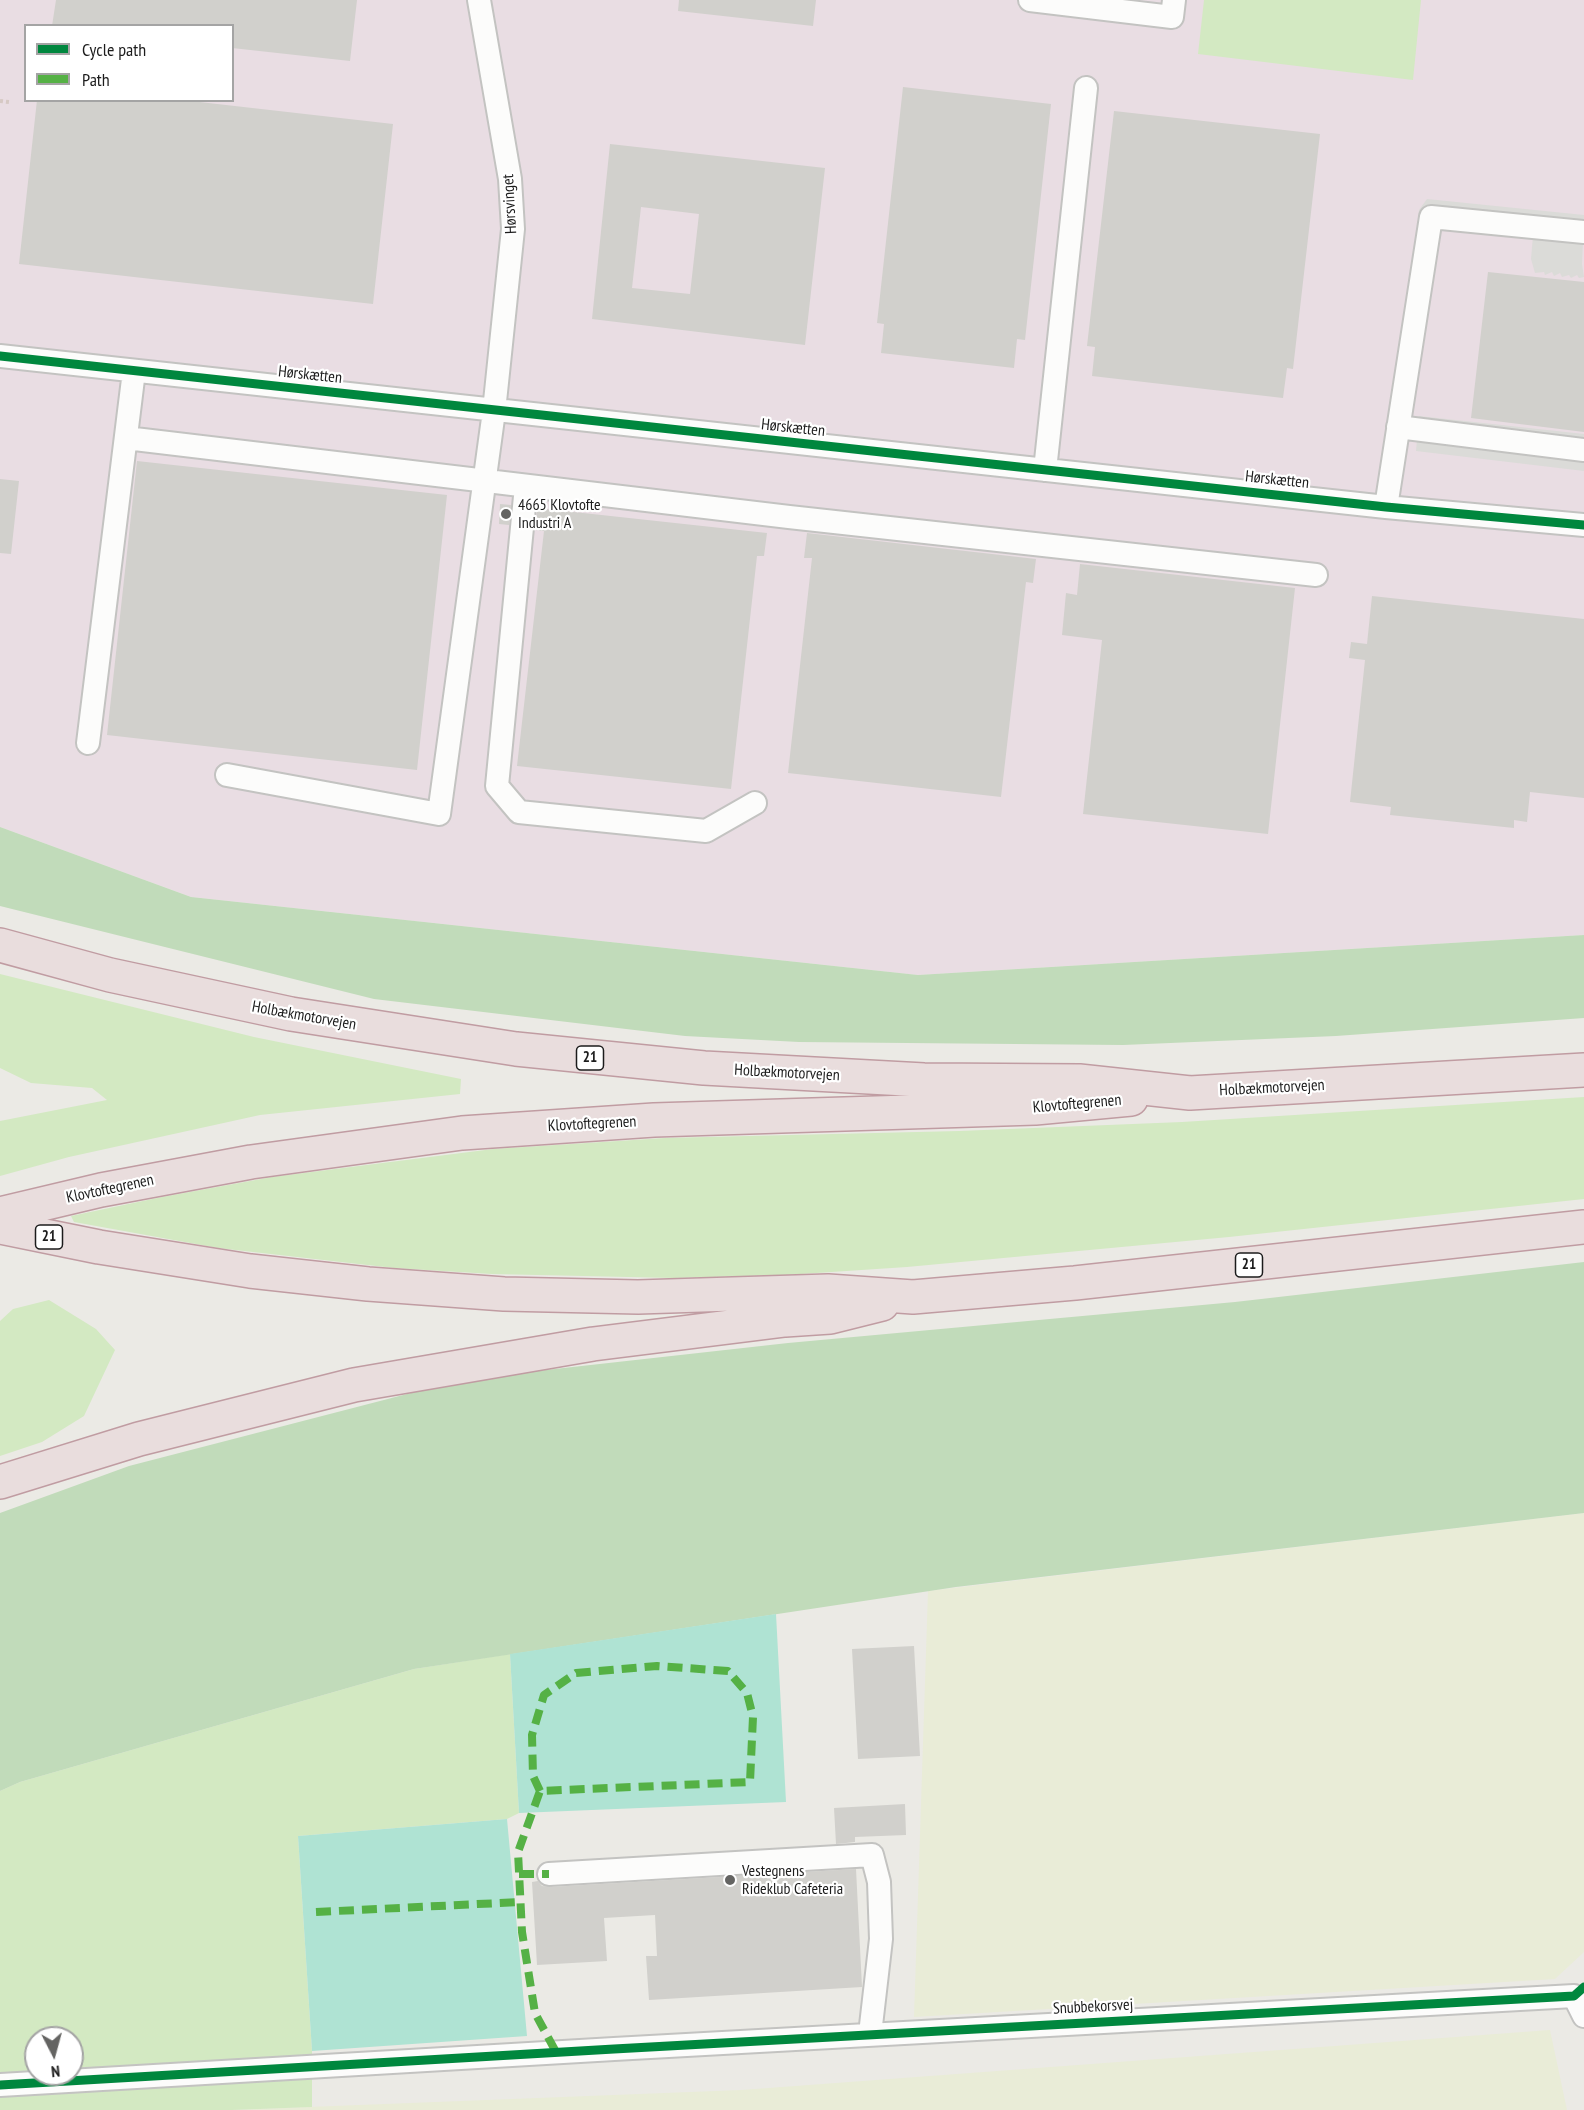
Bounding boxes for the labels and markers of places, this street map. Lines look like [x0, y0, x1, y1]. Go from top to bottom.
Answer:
place label: 4665 Klovtofte Industri A [518, 495, 601, 533]
marker: 4665 Klovtofte Industri A [499, 507, 513, 521]
place label: Vestegnens Rideklub Cafeteria [742, 1861, 843, 1899]
marker: Vestegnens Rideklub Cafeteria [723, 1873, 737, 1887]

